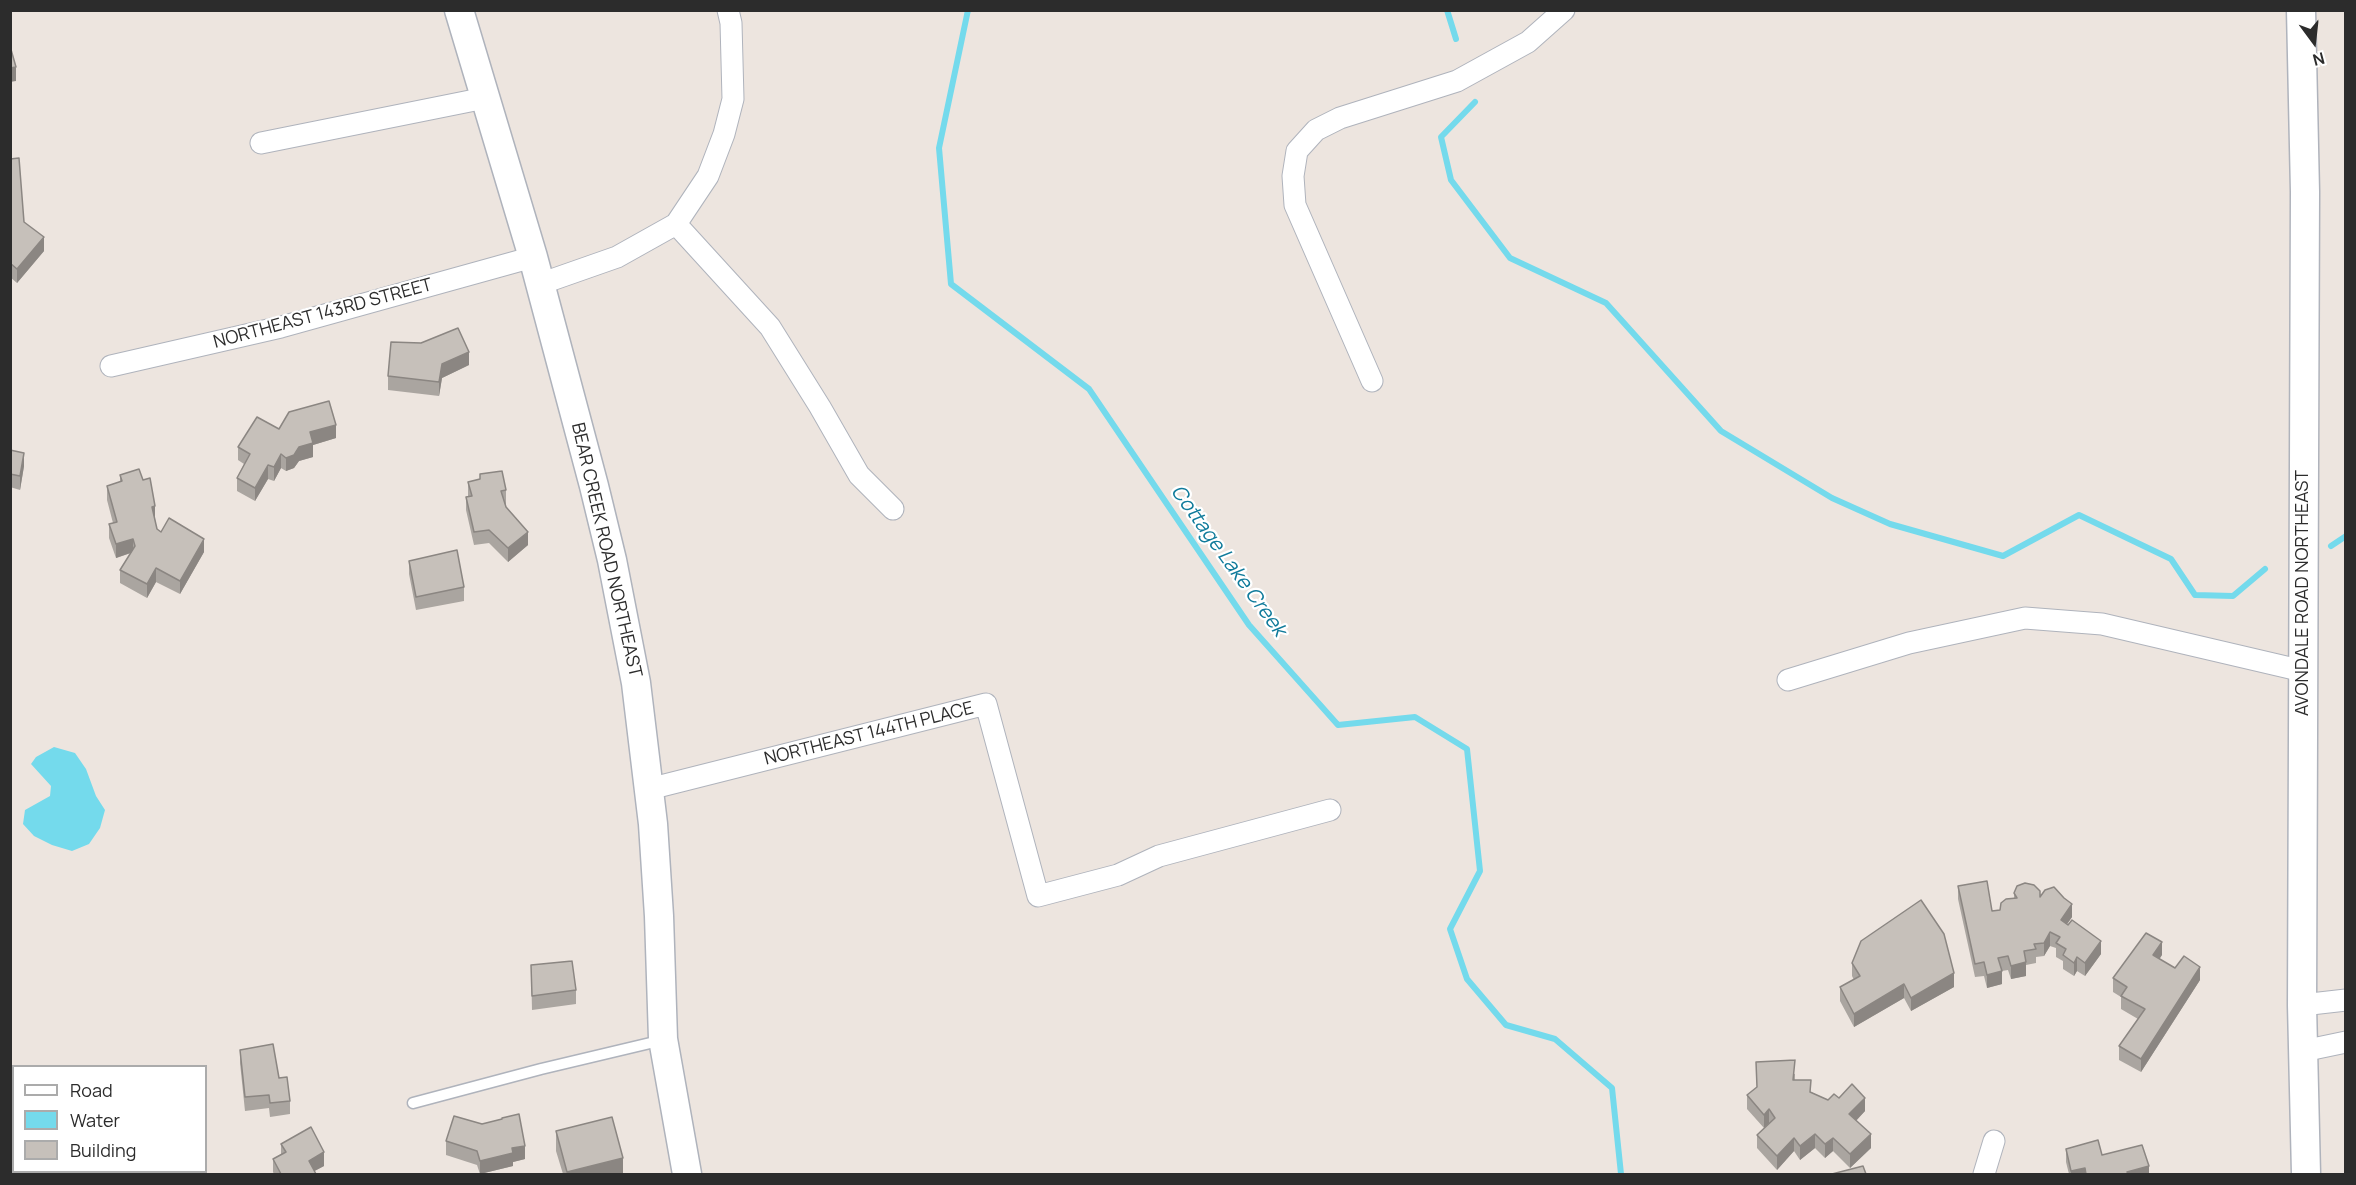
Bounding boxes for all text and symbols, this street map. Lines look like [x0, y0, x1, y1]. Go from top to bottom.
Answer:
north arrow [2284, 12, 2344, 72]
text: N [2310, 47, 2327, 72]
street label: NORTHEAST 143RD STREET [211, 274, 435, 354]
street label: BEAR CREEK ROAD NORTHEAST [566, 421, 646, 679]
street label: AVONDALE ROAD NORTHEAST [2292, 470, 2314, 716]
water label: Cottage Lake Creek [1165, 481, 1291, 641]
street label: NORTHEAST 144TH PLACE [762, 698, 976, 770]
legend [12, 1065, 207, 1173]
text: Road [70, 1078, 113, 1102]
text: Water [70, 1108, 120, 1132]
text: Building [70, 1138, 136, 1162]

